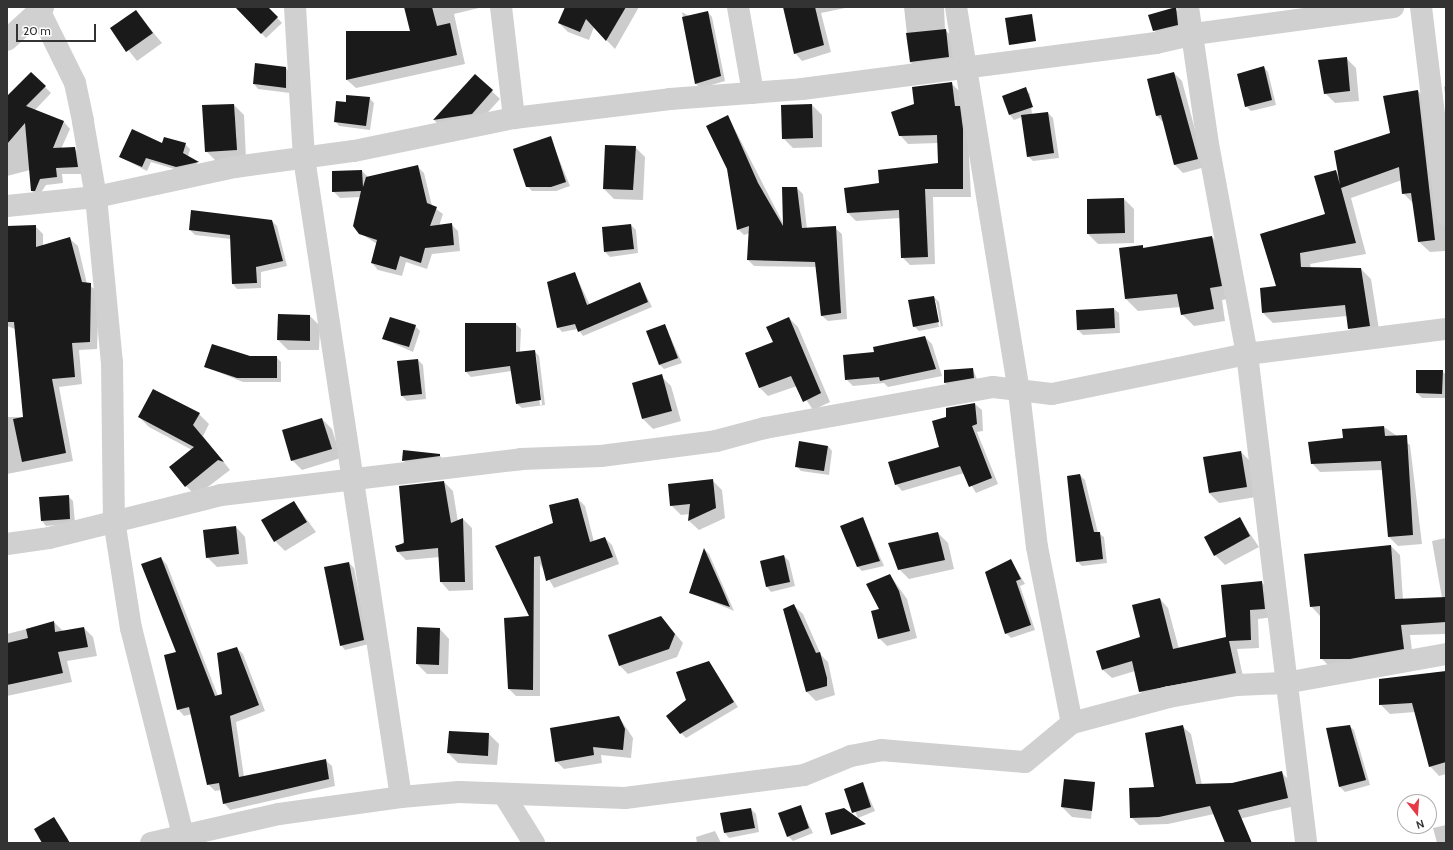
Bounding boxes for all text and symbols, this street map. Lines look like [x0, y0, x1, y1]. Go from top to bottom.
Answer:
scale bar [18, 16, 98, 42]
text: 20 m [23, 23, 51, 38]
north arrow [1397, 794, 1437, 834]
text: N [1414, 817, 1426, 832]

